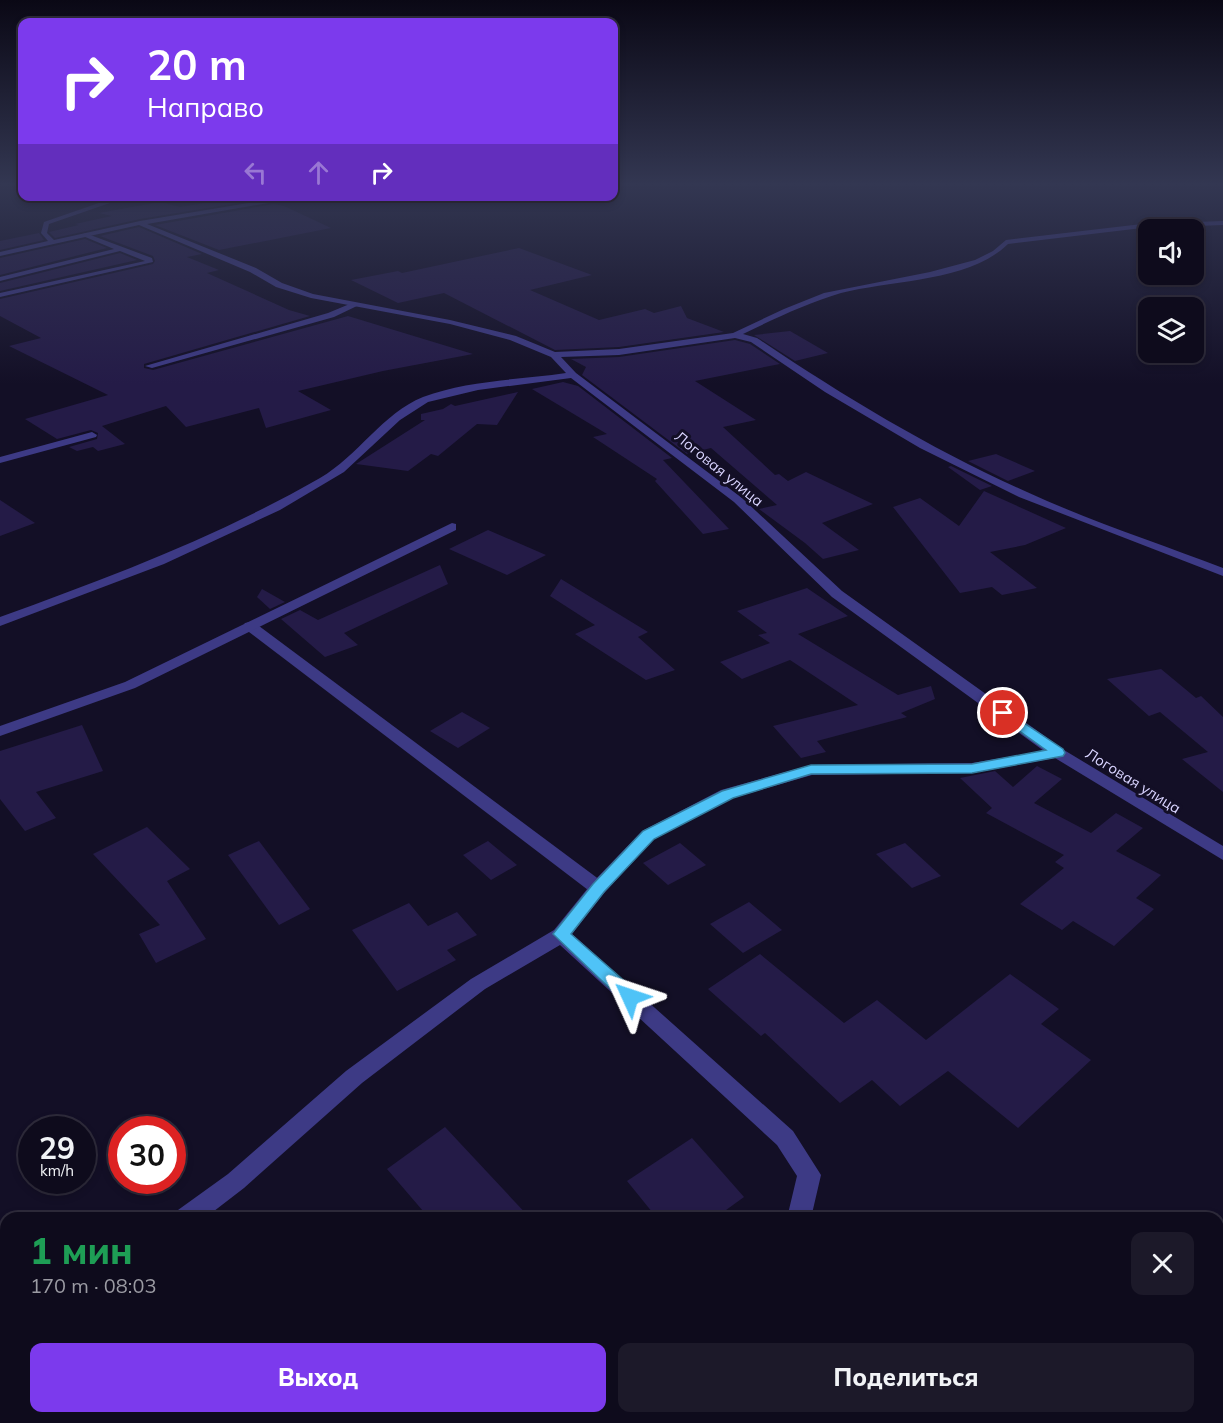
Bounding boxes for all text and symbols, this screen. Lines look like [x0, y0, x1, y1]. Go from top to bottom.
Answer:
text: 20 m [147, 38, 247, 91]
icon: right [48, 42, 126, 120]
text: Направо [147, 90, 264, 124]
icon: left [239, 156, 272, 189]
icon: ahead [302, 156, 335, 189]
icon: right [365, 156, 398, 189]
map controls [1138, 219, 1204, 363]
button: sound [1138, 219, 1204, 285]
button: layers [1138, 297, 1204, 363]
street label: Логовая улица [671, 427, 768, 510]
pin [977, 687, 1028, 738]
icon: arrive [986, 696, 1019, 729]
street label: Логовая улица [1082, 744, 1184, 817]
position arrow [598, 965, 662, 1029]
speed limit sign: 30 [108, 1116, 186, 1194]
text: 29 [39, 1129, 75, 1167]
text: km/h [40, 1161, 74, 1180]
text: 1 мин [30, 1228, 133, 1273]
button: close [1131, 1232, 1194, 1295]
text: 170 m · 08:03 [30, 1273, 156, 1298]
button: Выход [30, 1343, 606, 1412]
button: Поделиться [618, 1343, 1194, 1412]

